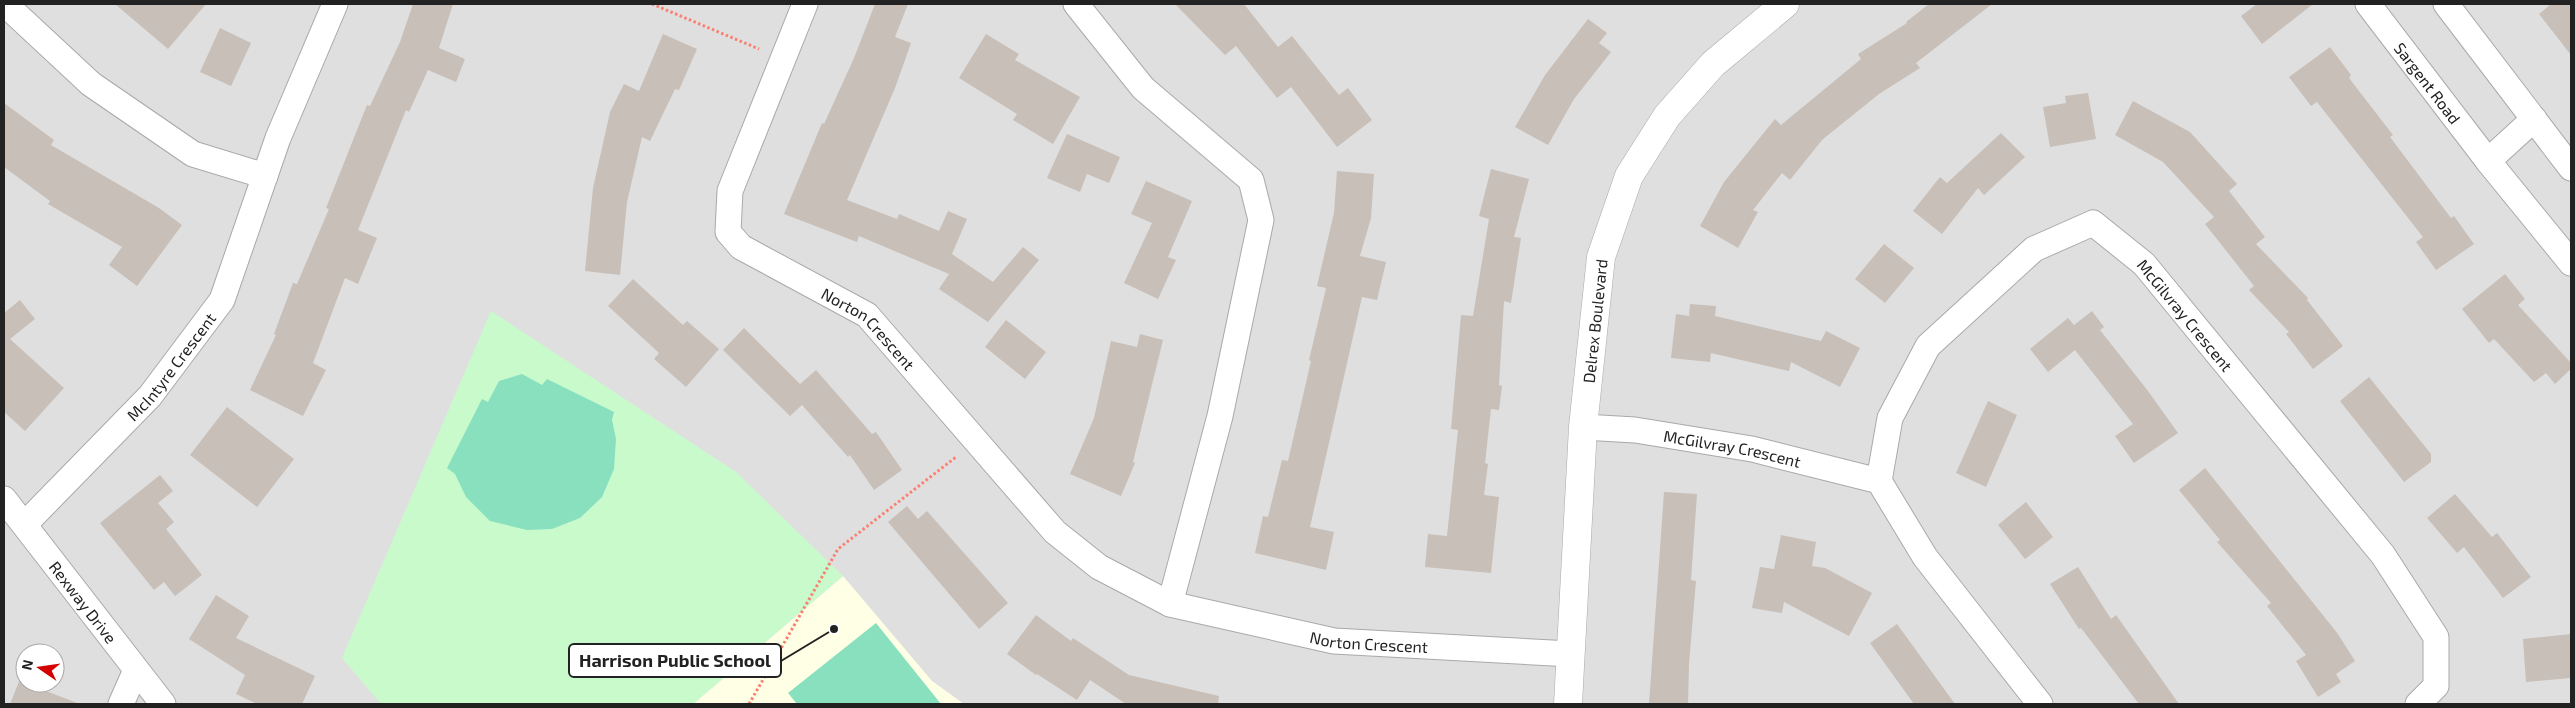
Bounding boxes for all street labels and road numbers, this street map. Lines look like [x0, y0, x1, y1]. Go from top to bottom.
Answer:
street label: Sargent Road [2391, 38, 2465, 127]
street label: McGilvray Crescent [2134, 255, 2237, 375]
street label: Delrex Boulevard [1578, 258, 1610, 384]
street label: Norton Crescent [819, 283, 919, 373]
street label: McIntyre Crescent [122, 309, 219, 424]
street label: McGilvray Crescent [1662, 425, 1803, 470]
street label: Rexway Drive [46, 557, 121, 646]
street label: Norton Crescent [1308, 626, 1429, 656]

